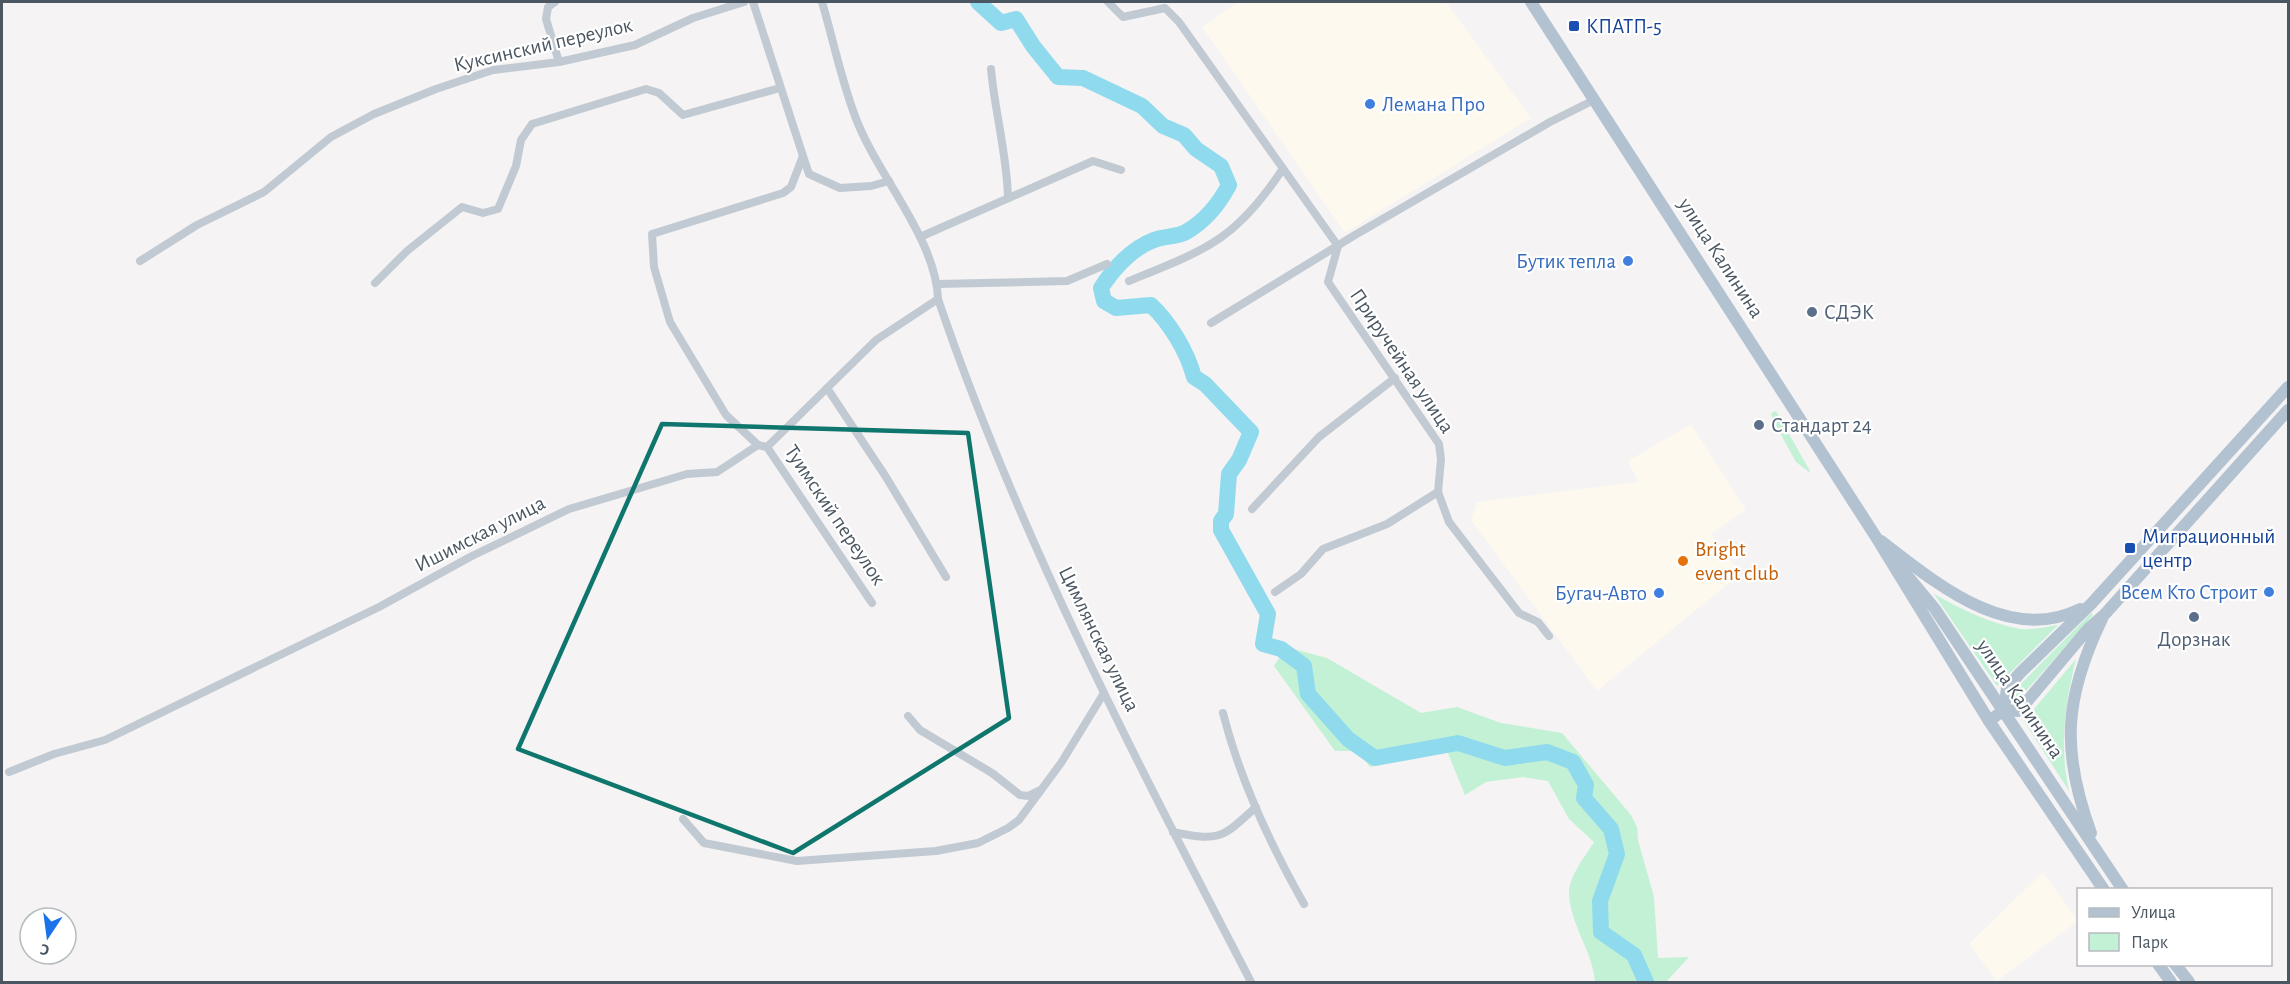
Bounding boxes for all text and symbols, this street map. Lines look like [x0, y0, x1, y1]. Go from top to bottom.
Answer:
street label: Куксинский переулок [452, 14, 635, 76]
place label: КПАТП-5 [1586, 16, 1662, 37]
marker: КПАТП-5 [1567, 19, 1581, 33]
place label: Лемана Про [1382, 94, 1485, 115]
marker: Лемана Про [1363, 97, 1377, 111]
street label: улица Калинина [1674, 193, 1768, 322]
place label: Бутик тепла [1516, 251, 1616, 272]
marker: Бутик тепла [1621, 254, 1635, 268]
street label: Приручейная улица [1346, 285, 1458, 437]
place label: СДЭК [1824, 302, 1874, 323]
marker: СДЭК [1805, 305, 1819, 319]
place label: Стандарт 24 [1771, 415, 1872, 436]
marker: Стандарт 24 [1752, 418, 1766, 432]
street label: Туимский переулок [781, 441, 890, 589]
street label: Ишимская улица [411, 492, 549, 576]
place label: Миграционный центр [2142, 526, 2275, 571]
place label: Bright event club [1695, 539, 1779, 584]
marker: Миграционный центр [2123, 541, 2137, 555]
marker: Bright event club [1676, 554, 1690, 568]
street label: Цимлянская улица [1055, 563, 1143, 715]
place label: Всем Кто Строит [2120, 582, 2257, 603]
place label: Бугач-Авто [1555, 583, 1647, 604]
marker: Всем Кто Строит [2262, 585, 2276, 599]
marker: Бугач-Авто [1652, 586, 1666, 600]
marker: Дорзнак [2187, 610, 2201, 624]
place label: Дорзнак [2158, 629, 2231, 650]
street label: улица Калинина [1972, 635, 2068, 763]
legend [2077, 888, 2272, 966]
text: Улица [2131, 904, 2176, 922]
north arrow [18, 906, 78, 966]
text: Парк [2131, 934, 2169, 952]
text: С [39, 941, 51, 958]

